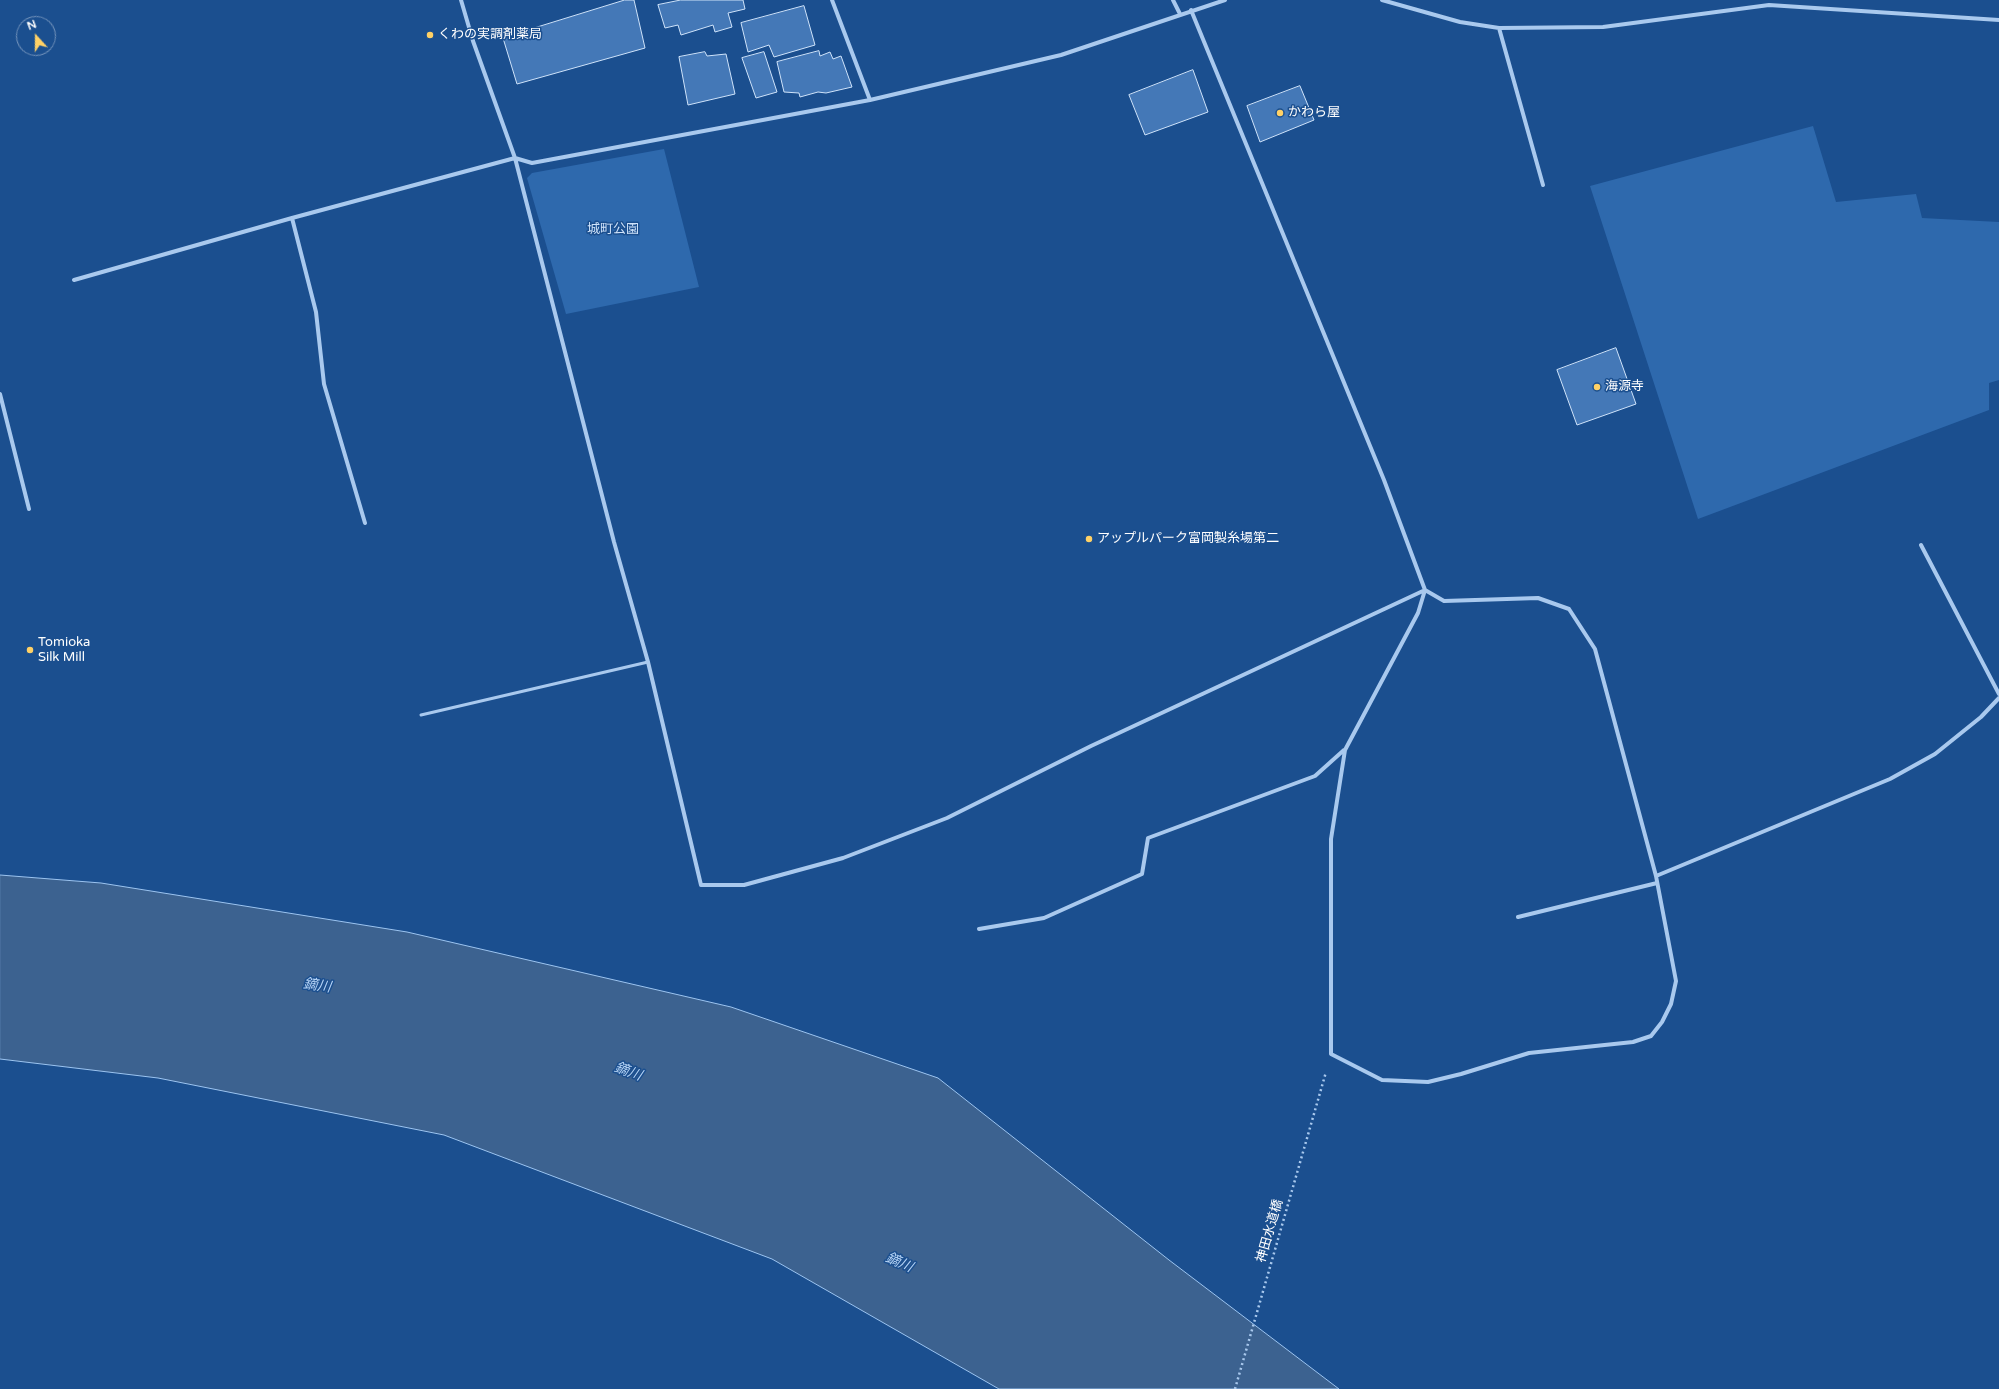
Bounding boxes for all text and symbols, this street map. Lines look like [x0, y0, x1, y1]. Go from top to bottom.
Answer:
north arrow [16, 16, 56, 56]
text: N [25, 18, 38, 33]
place label: くわの実調剤薬局 [438, 27, 542, 43]
marker: くわの実調剤薬局 [425, 30, 435, 40]
place label: かわら屋 [1288, 105, 1340, 121]
marker: かわら屋 [1275, 108, 1285, 118]
park label: 城町公園 [587, 222, 639, 238]
place label: 海源寺 [1605, 379, 1644, 395]
marker: 海源寺 [1592, 382, 1602, 392]
place label: アップルパーク富岡製糸場第二 [1097, 531, 1279, 547]
marker: アップルパーク富岡製糸場第二 [1084, 534, 1094, 544]
place label: Tomioka Silk Mill [38, 635, 90, 666]
marker: Tomioka Silk Mill [25, 645, 35, 655]
water label: 鏑川 [302, 976, 332, 996]
water label: 鏑川 [612, 1059, 644, 1085]
street label: 神田水道橋 [1254, 1198, 1286, 1264]
water label: 鏑川 [883, 1250, 915, 1276]

